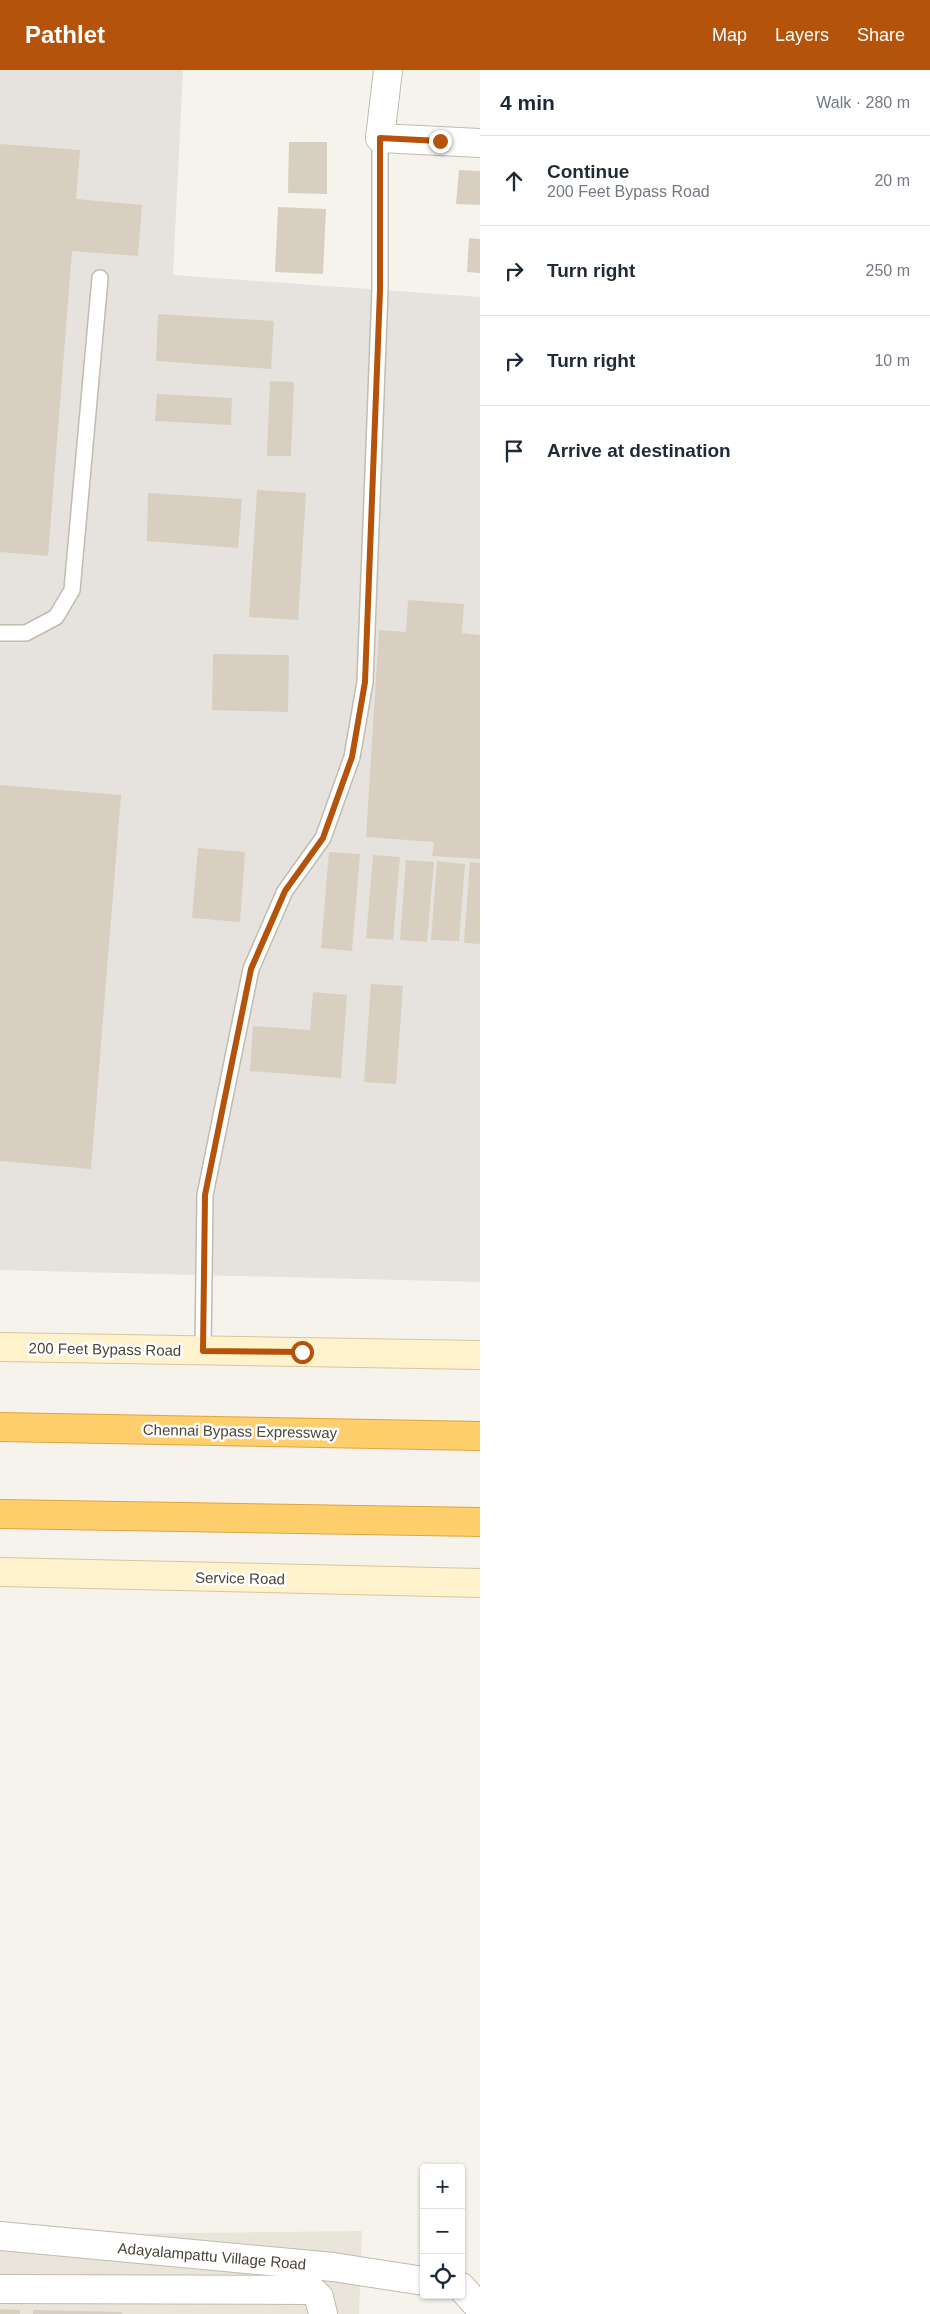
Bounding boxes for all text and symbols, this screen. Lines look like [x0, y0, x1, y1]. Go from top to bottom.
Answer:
text: Pathlet [25, 21, 105, 48]
text: Map [712, 25, 747, 45]
text: Layers [775, 25, 829, 45]
text: Share [857, 25, 905, 45]
text: 4 min [500, 91, 555, 114]
text: Walk · 280 m [816, 94, 910, 111]
route end [429, 130, 452, 153]
text: Continue [547, 161, 629, 182]
icon: ahead [500, 167, 528, 195]
text: 20 m [874, 172, 910, 189]
text: 200 Feet Bypass Road [547, 183, 710, 200]
icon: right [500, 257, 528, 285]
text: Turn right [547, 260, 635, 281]
text: 250 m [866, 262, 910, 279]
icon: right [500, 347, 528, 375]
text: Turn right [547, 350, 635, 371]
text: 10 m [874, 352, 910, 369]
icon: arrive [500, 437, 528, 465]
text: Arrive at destination [547, 440, 731, 461]
street label: 200 Feet Bypass Road [29, 1339, 181, 1359]
route start [291, 1341, 314, 1364]
street label: Chennai Bypass Expressway [143, 1421, 338, 1441]
street label: Service Road [195, 1569, 285, 1587]
map controls [420, 2164, 465, 2299]
button: + [420, 2164, 465, 2209]
button: − [420, 2209, 465, 2254]
street label: Adayalampattu Village Road [117, 2239, 307, 2273]
button: locate [420, 2254, 465, 2299]

